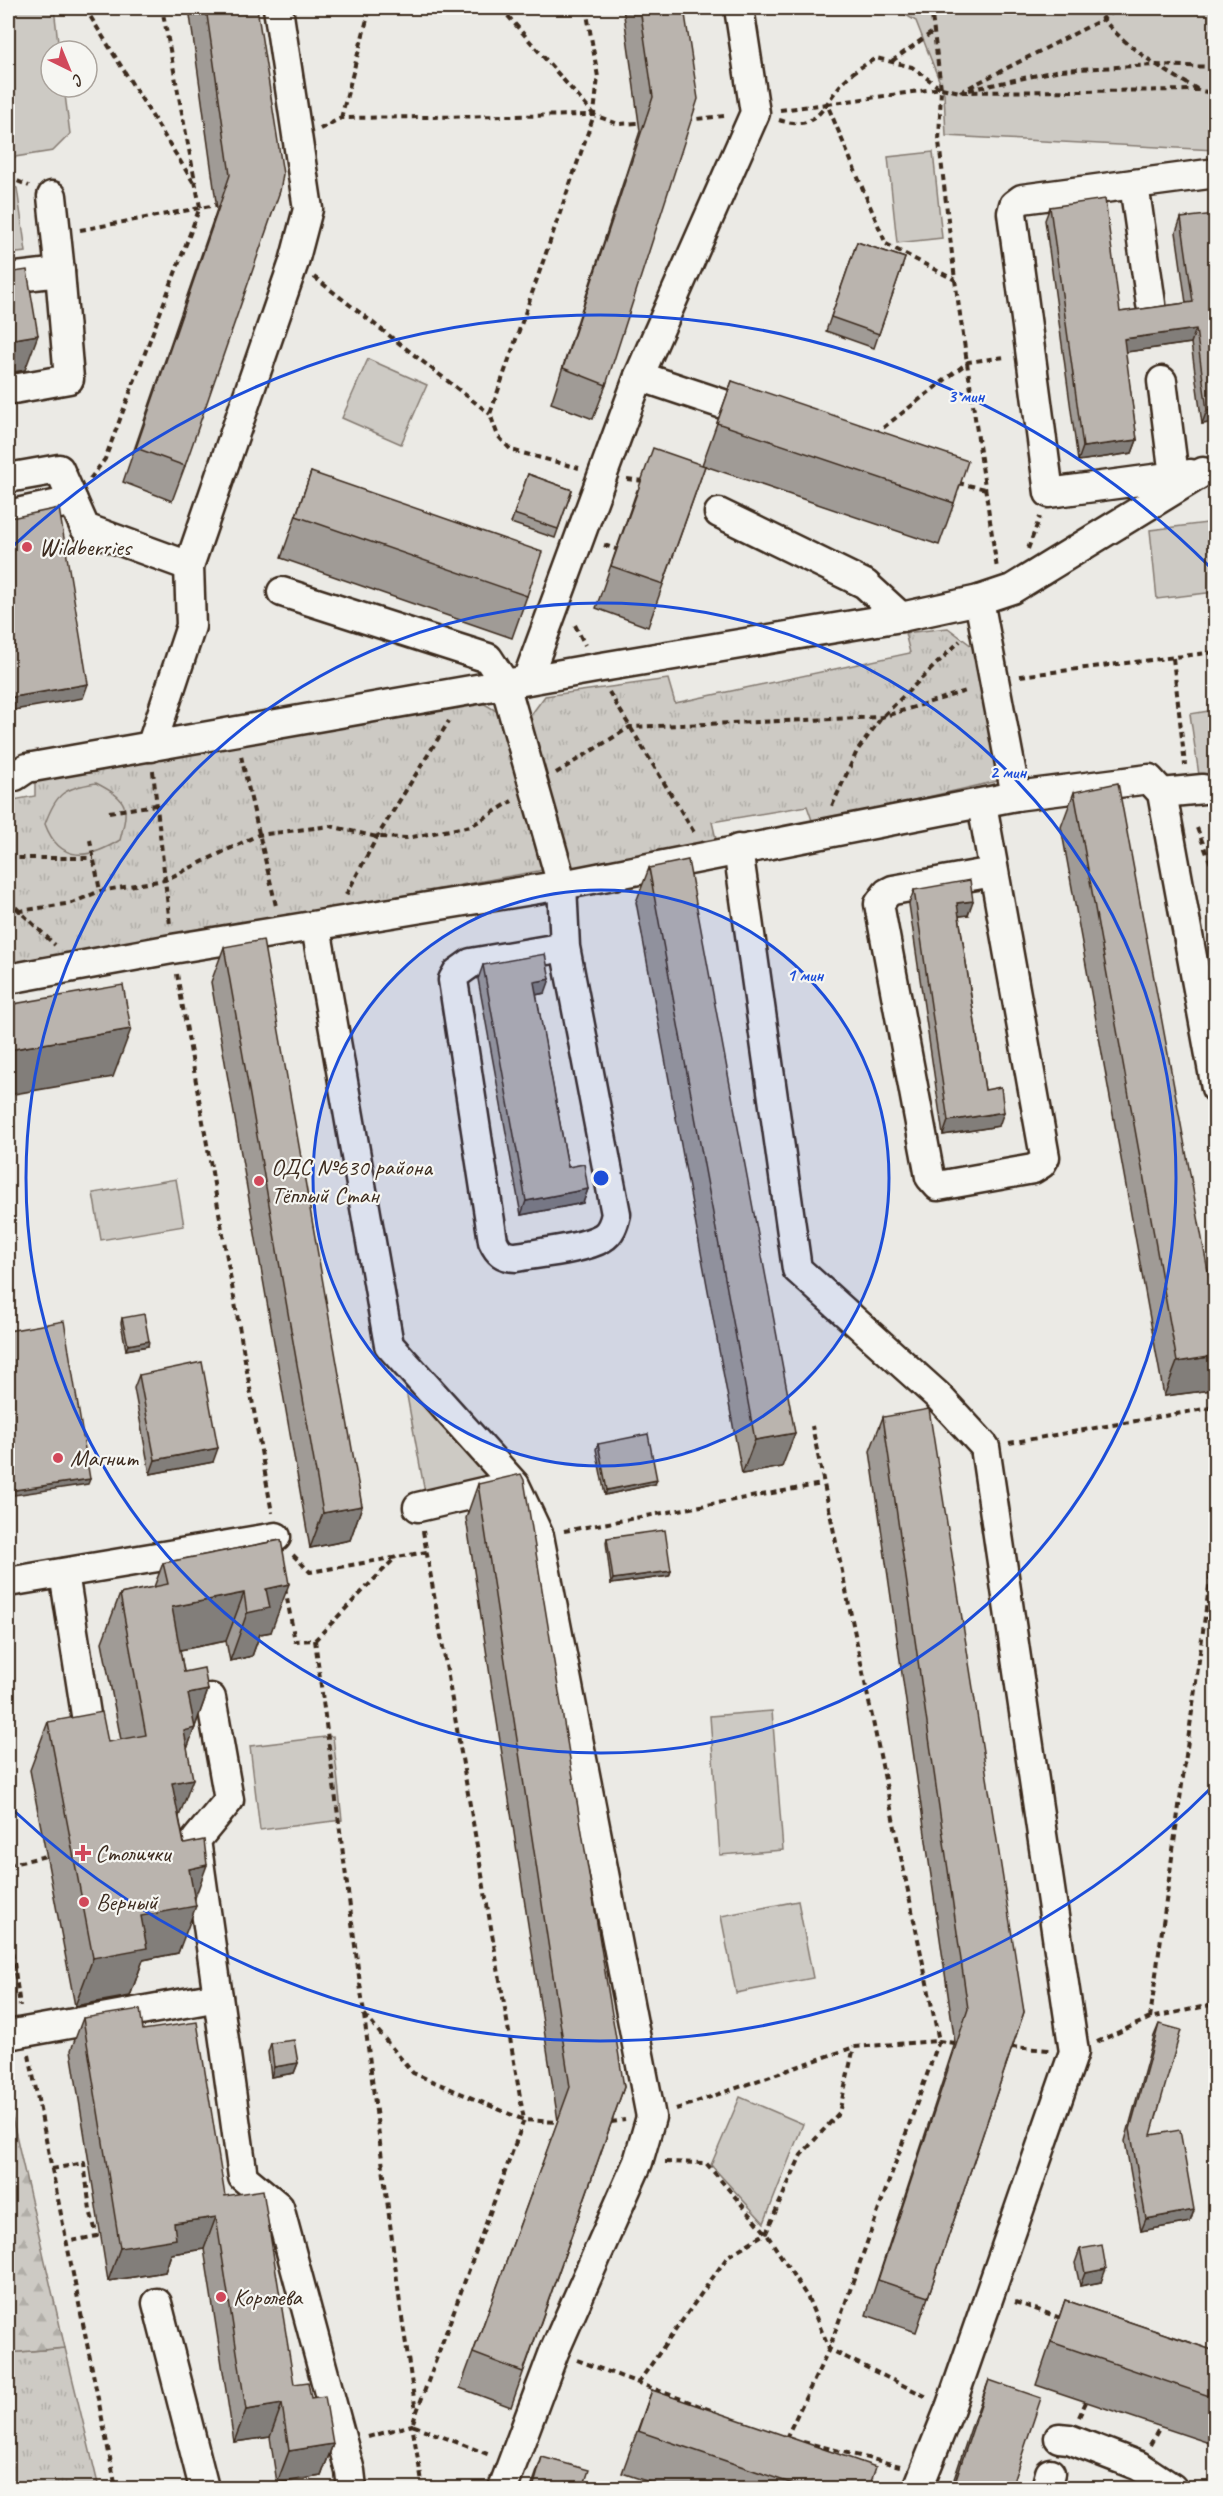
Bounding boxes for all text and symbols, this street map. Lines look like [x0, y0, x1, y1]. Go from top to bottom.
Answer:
north arrow [39, 39, 99, 99]
text: С [67, 69, 88, 91]
text: 3 мин [948, 385, 985, 407]
place label: Wildberries [39, 532, 133, 562]
marker: Wildberries [20, 540, 34, 554]
text: 2 мин [990, 761, 1027, 783]
text: 1 мин [787, 964, 824, 986]
place label: ОДС №630 района Тёплый Стан [271, 1152, 433, 1210]
centre of rings [591, 1168, 611, 1188]
marker: ОДС №630 района Тёплый Стан [252, 1174, 266, 1188]
place label: Магнит [70, 1443, 139, 1473]
marker: Магнит [51, 1451, 65, 1465]
place label: Столички [95, 1838, 173, 1868]
marker: Столички [76, 1846, 90, 1860]
place label: Верный [96, 1887, 159, 1917]
marker: Верный [77, 1895, 91, 1909]
place label: Королева [233, 2282, 304, 2312]
marker: Королева [214, 2290, 228, 2304]

